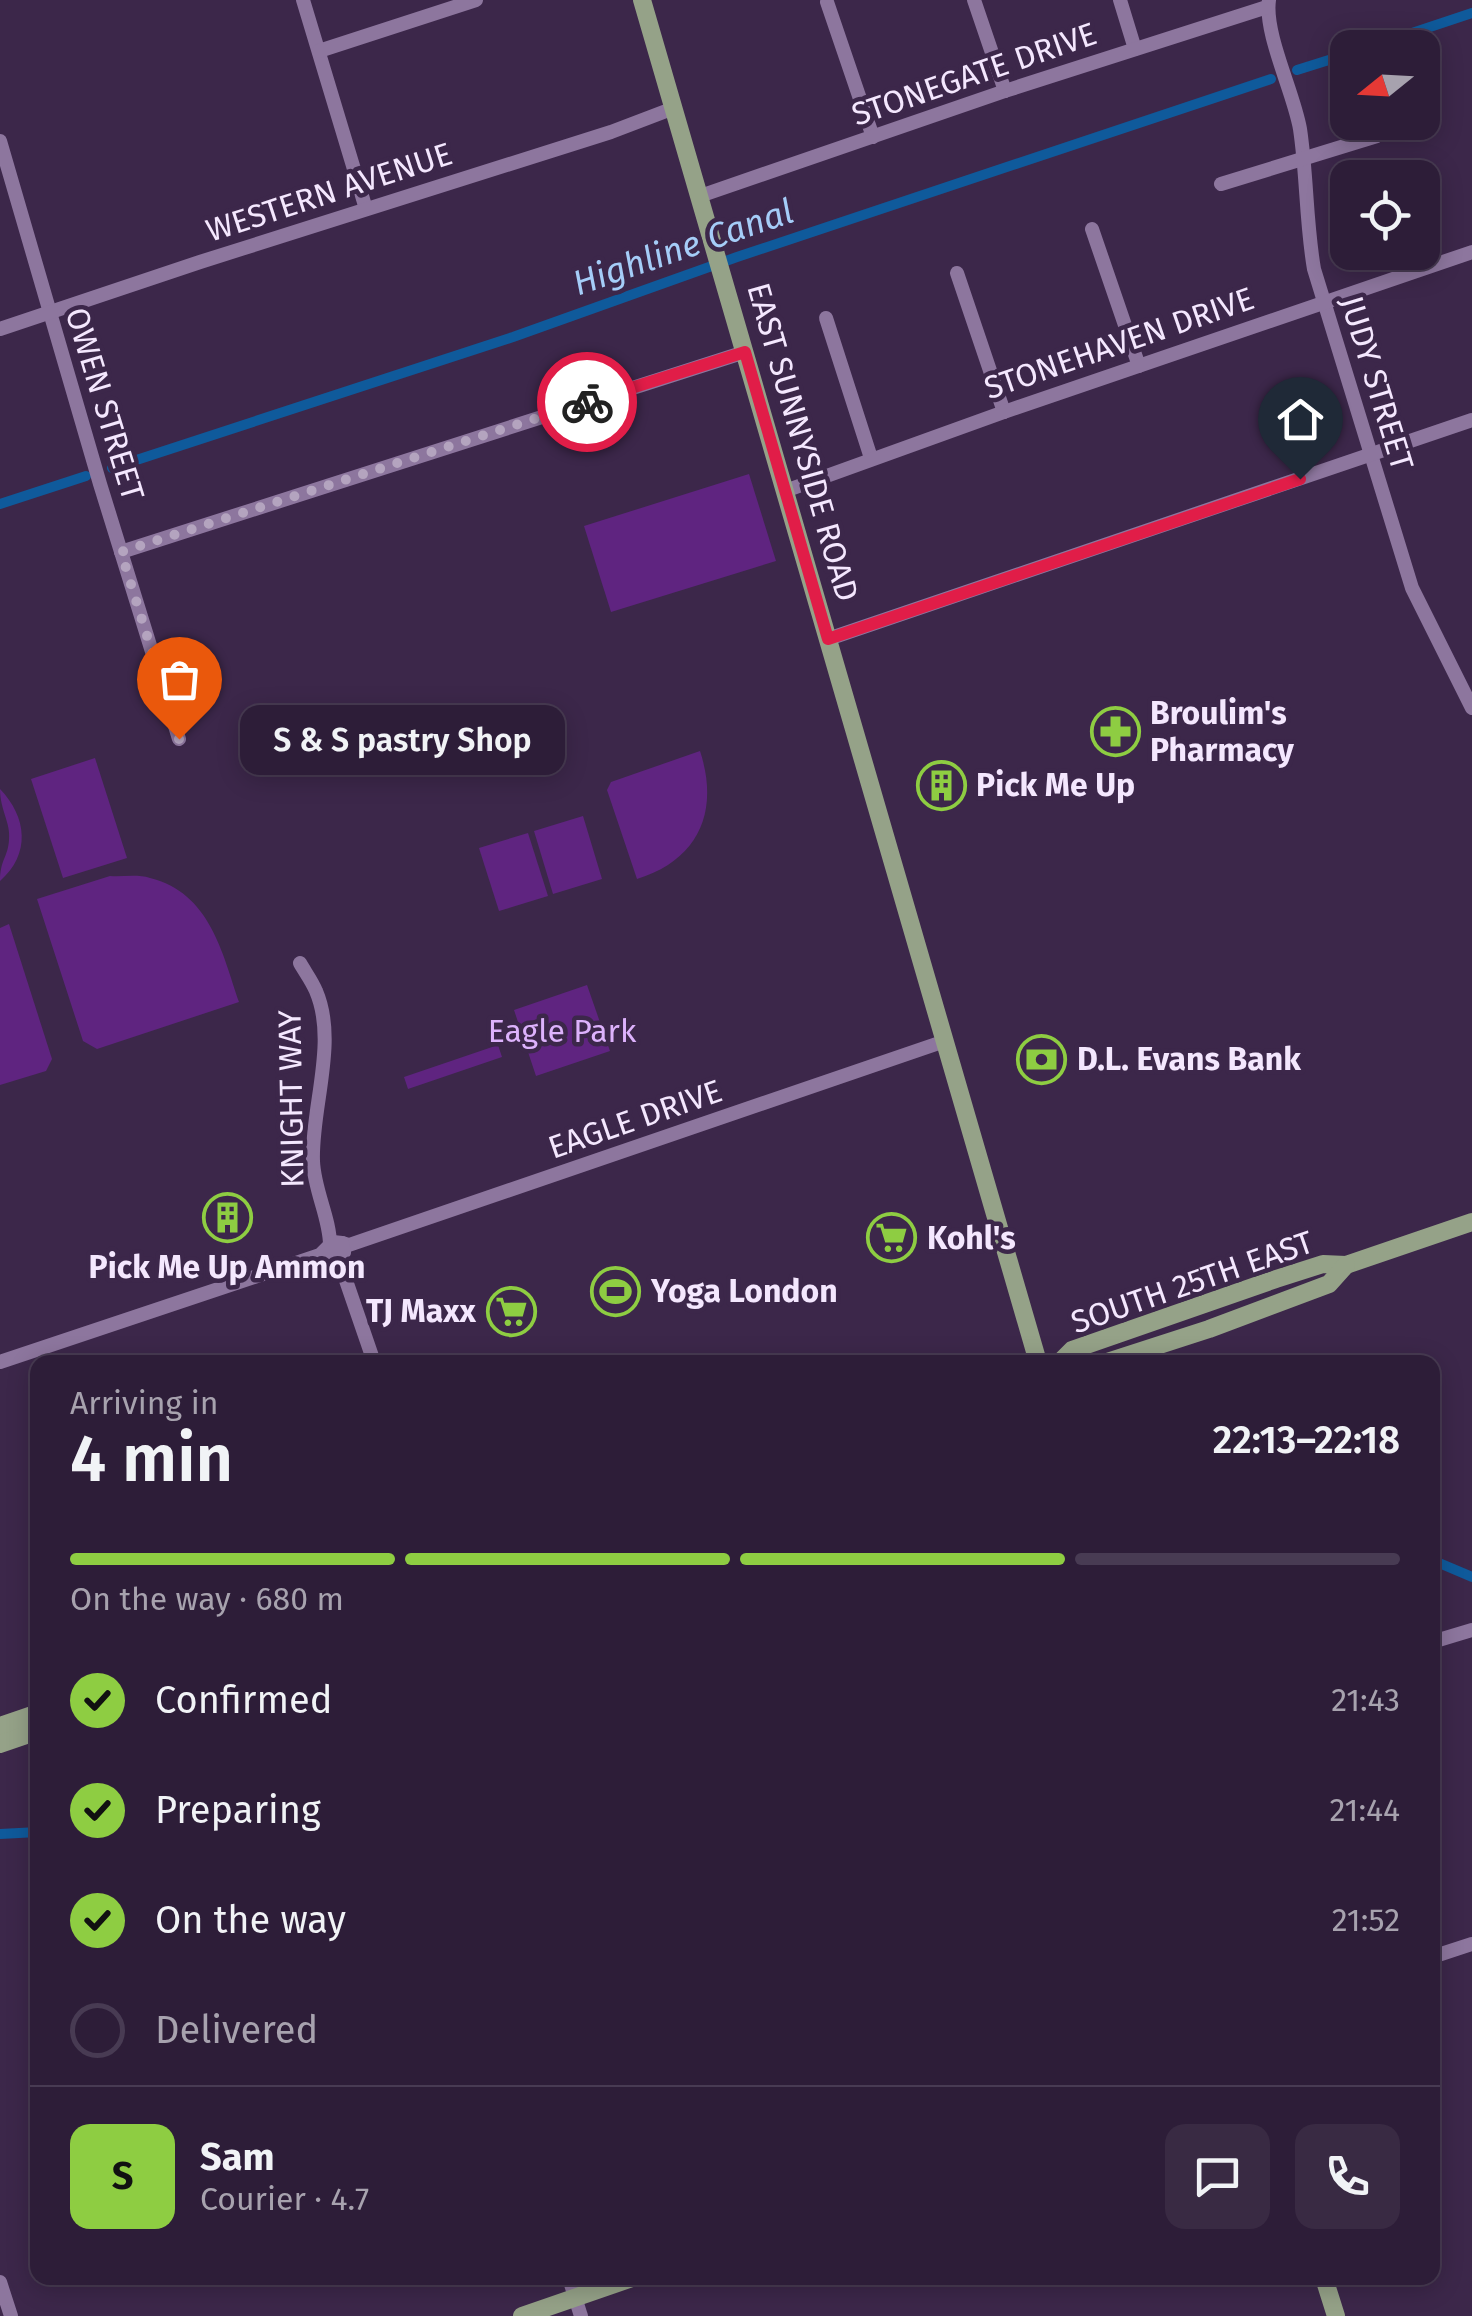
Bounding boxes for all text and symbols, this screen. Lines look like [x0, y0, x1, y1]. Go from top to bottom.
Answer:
street label: STONEGATE DRIVE [847, 14, 1101, 134]
north arrow [1330, 30, 1440, 140]
map controls [1330, 30, 1440, 270]
street label: WESTERN AVENUE [201, 134, 457, 250]
button: locate [1330, 160, 1440, 270]
water label: Highline Canal [567, 190, 799, 304]
street label: EAST SUNNYSIDE ROAD [739, 278, 867, 606]
street label: STONEHAVEN DRIVE [979, 279, 1259, 407]
street label: JUDY STREET [1333, 291, 1422, 475]
street label: OWEN STREET [58, 303, 152, 505]
courier [537, 352, 637, 452]
icon: bike [560, 375, 615, 430]
pin [1258, 377, 1343, 480]
icon: home [1273, 392, 1328, 447]
pin [137, 637, 222, 740]
icon: bag [152, 652, 207, 707]
place label: Broulim's Pharmacy [1150, 694, 1294, 769]
callout: S & S pastry Shop [239, 704, 564, 774]
pharmacy icon: Broulim's Pharmacy [1089, 705, 1141, 757]
text: S & S pastry Shop [273, 721, 532, 759]
building icon: Pick Me Up [915, 759, 967, 811]
place label: Pick Me Up [976, 766, 1135, 804]
street label: KNIGHT WAY [270, 1009, 312, 1188]
park label: Eagle Park [488, 1012, 637, 1050]
bank icon: D.L. Evans Bank [1016, 1033, 1068, 1085]
place label: D.L. Evans Bank [1077, 1040, 1301, 1078]
street label: EAGLE DRIVE [543, 1072, 727, 1166]
building icon: Pick Me Up Ammon [201, 1191, 253, 1243]
supermarket icon: Kohl's [866, 1212, 918, 1264]
place label: Kohl's [927, 1219, 1016, 1257]
street label: SOUTH 25TH EAST [1066, 1223, 1319, 1341]
place label: Pick Me Up Ammon [89, 1248, 365, 1286]
sports icon: Yoga London [590, 1265, 642, 1317]
place label: Yoga London [650, 1272, 838, 1310]
supermarket icon: TJ Maxx [485, 1285, 537, 1337]
place label: TJ Maxx [366, 1292, 477, 1330]
text: Arriving in [70, 1384, 218, 1422]
text: 22:13–22:18 [1213, 1417, 1400, 1463]
text: 4 min [70, 1420, 233, 1498]
text: On the way · 680 m [70, 1580, 344, 1618]
icon: check [70, 1673, 125, 1728]
text: Confirmed [155, 1677, 333, 1723]
text: 21:43 [1331, 1681, 1400, 1719]
icon: check [70, 1783, 125, 1838]
text: Preparing [155, 1787, 321, 1833]
text: 21:44 [1330, 1791, 1400, 1829]
icon: check [70, 1893, 125, 1948]
text: On the way [155, 1897, 346, 1943]
text: 21:52 [1332, 1901, 1400, 1939]
text: Delivered [155, 2007, 318, 2053]
button: chat [1165, 2124, 1270, 2229]
button: phone [1295, 2124, 1400, 2229]
text: Sam [200, 2134, 275, 2180]
text: S [112, 2153, 133, 2199]
text: Courier · 4.7 [200, 2180, 369, 2218]

